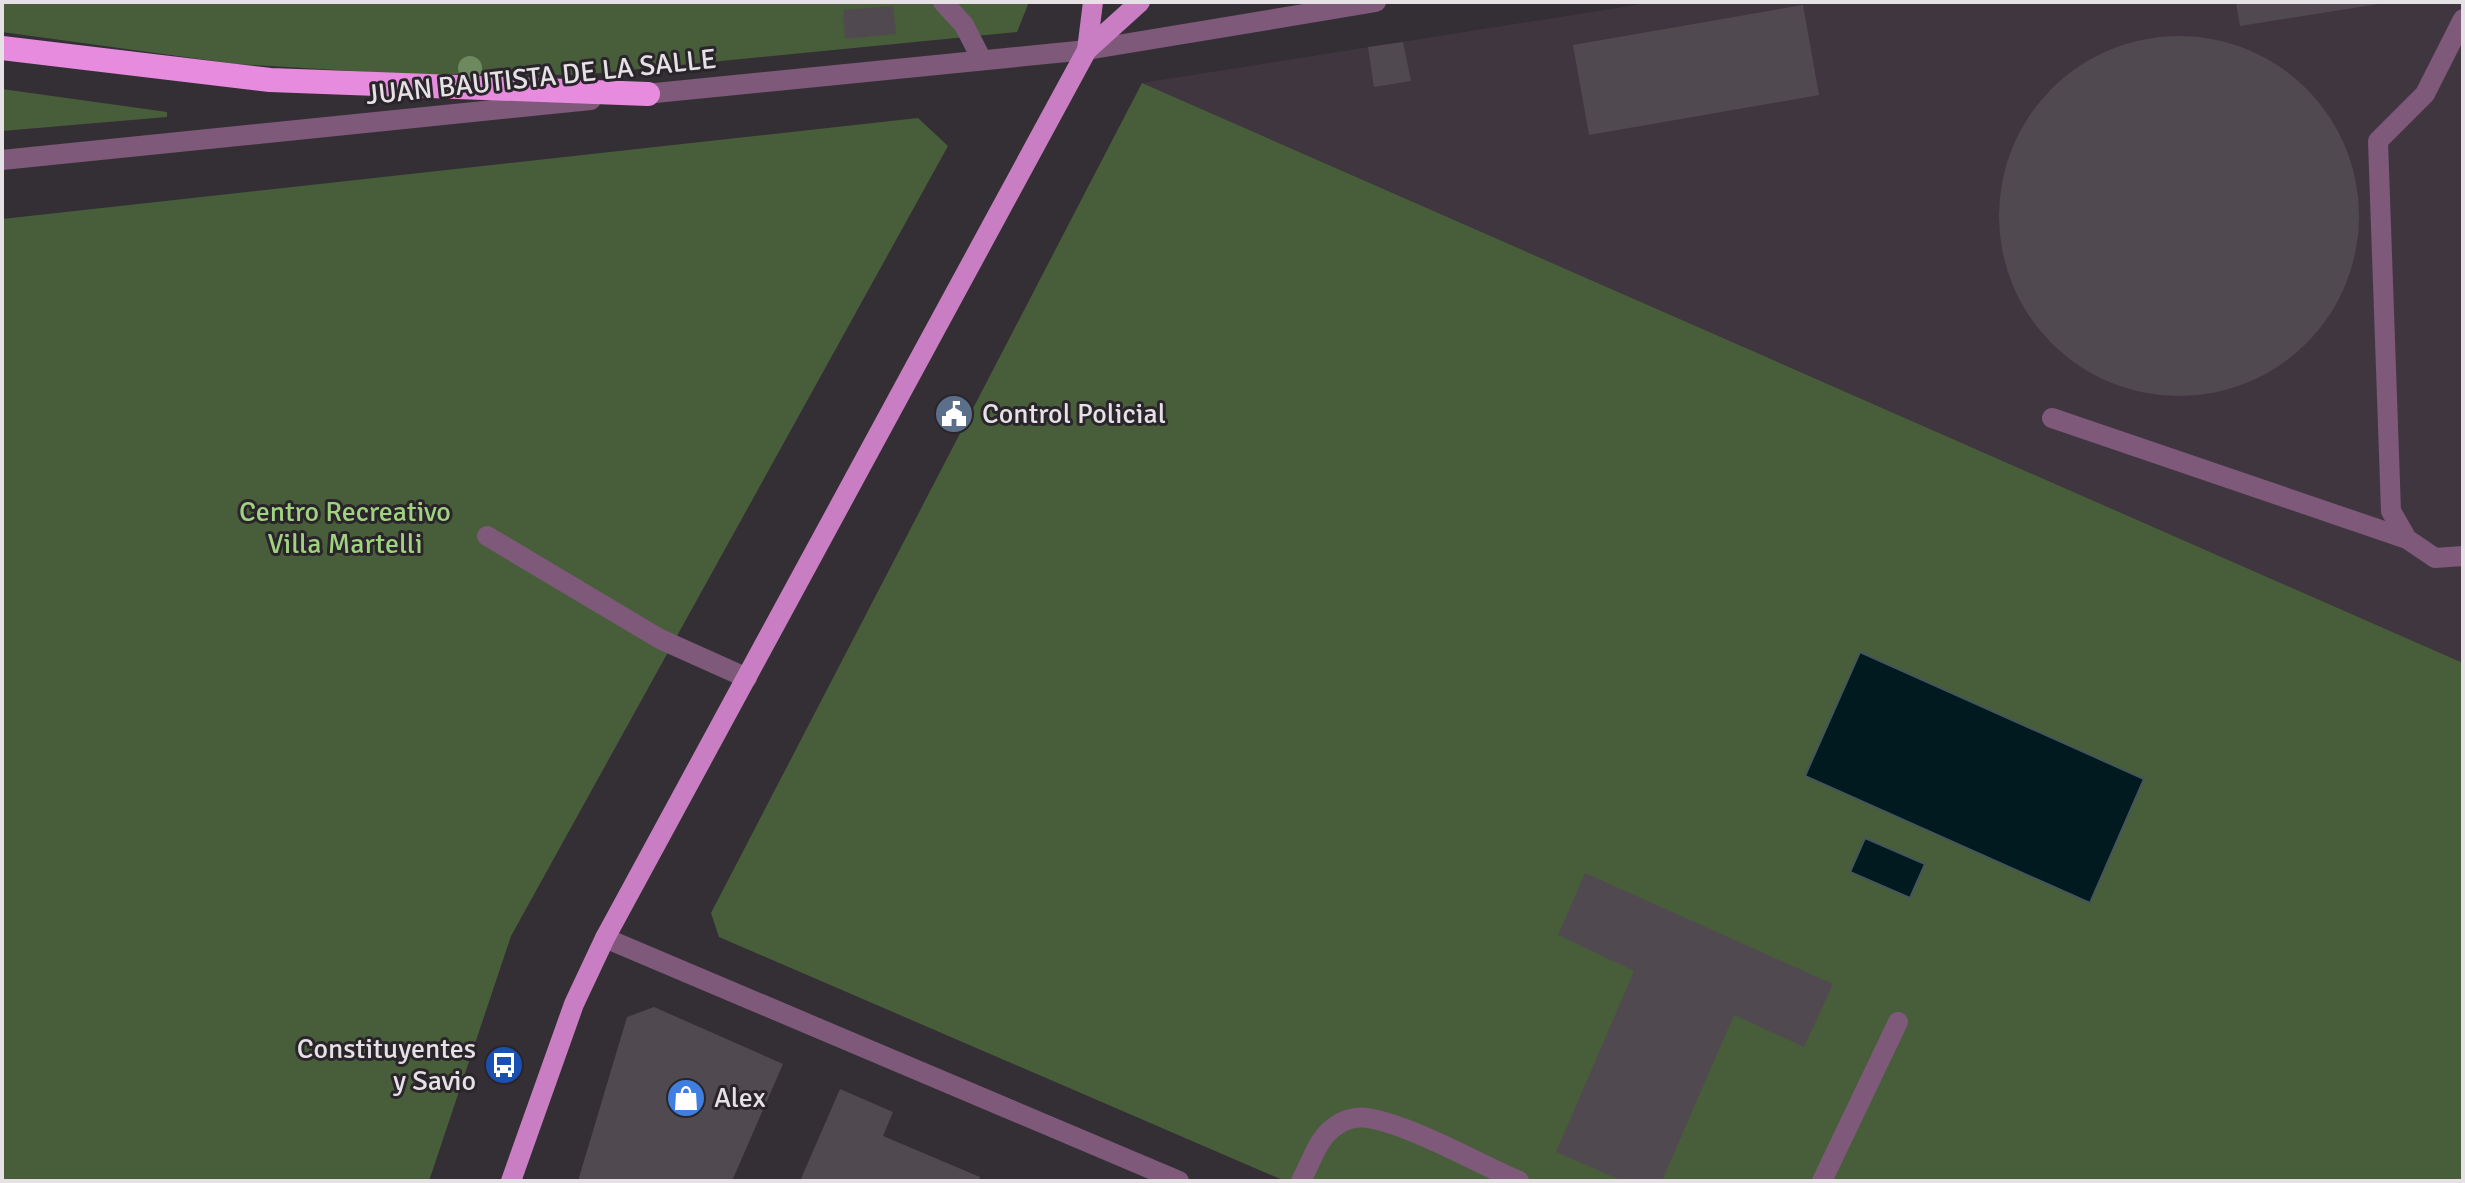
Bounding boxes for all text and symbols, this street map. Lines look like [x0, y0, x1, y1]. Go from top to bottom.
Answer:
street label: JUAN BAUTISTA DE LA SALLE [364, 42, 718, 112]
public building icon: Control Policial [933, 393, 975, 435]
place label: Control Policial [982, 397, 1166, 431]
park label: Centro Recreativo Villa Martelli [239, 495, 451, 561]
place label: Constituyentes y Savio [297, 1032, 476, 1098]
bus stop icon: Constituyentes y Savio [483, 1044, 525, 1086]
shop icon: Alex [665, 1077, 707, 1119]
place label: Alex [714, 1081, 766, 1115]

